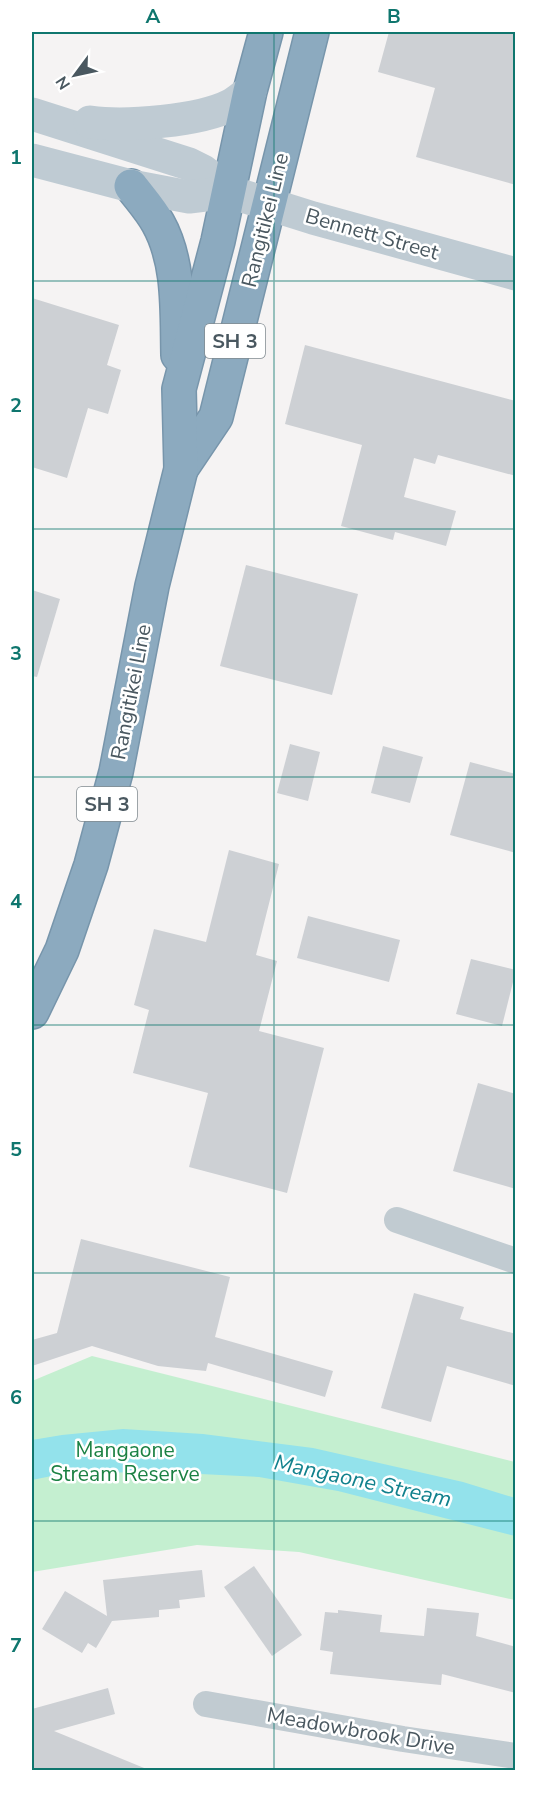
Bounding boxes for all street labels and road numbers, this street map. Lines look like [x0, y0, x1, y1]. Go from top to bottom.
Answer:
street label: Rangitikei Line [235, 150, 295, 290]
street label: Bennett Street [302, 202, 443, 267]
road number: SH 3 [205, 324, 265, 358]
street label: Rangitikei Line [104, 622, 158, 762]
road number: SH 3 [77, 787, 137, 821]
street label: Meadowbrook Drive [265, 1701, 457, 1761]

